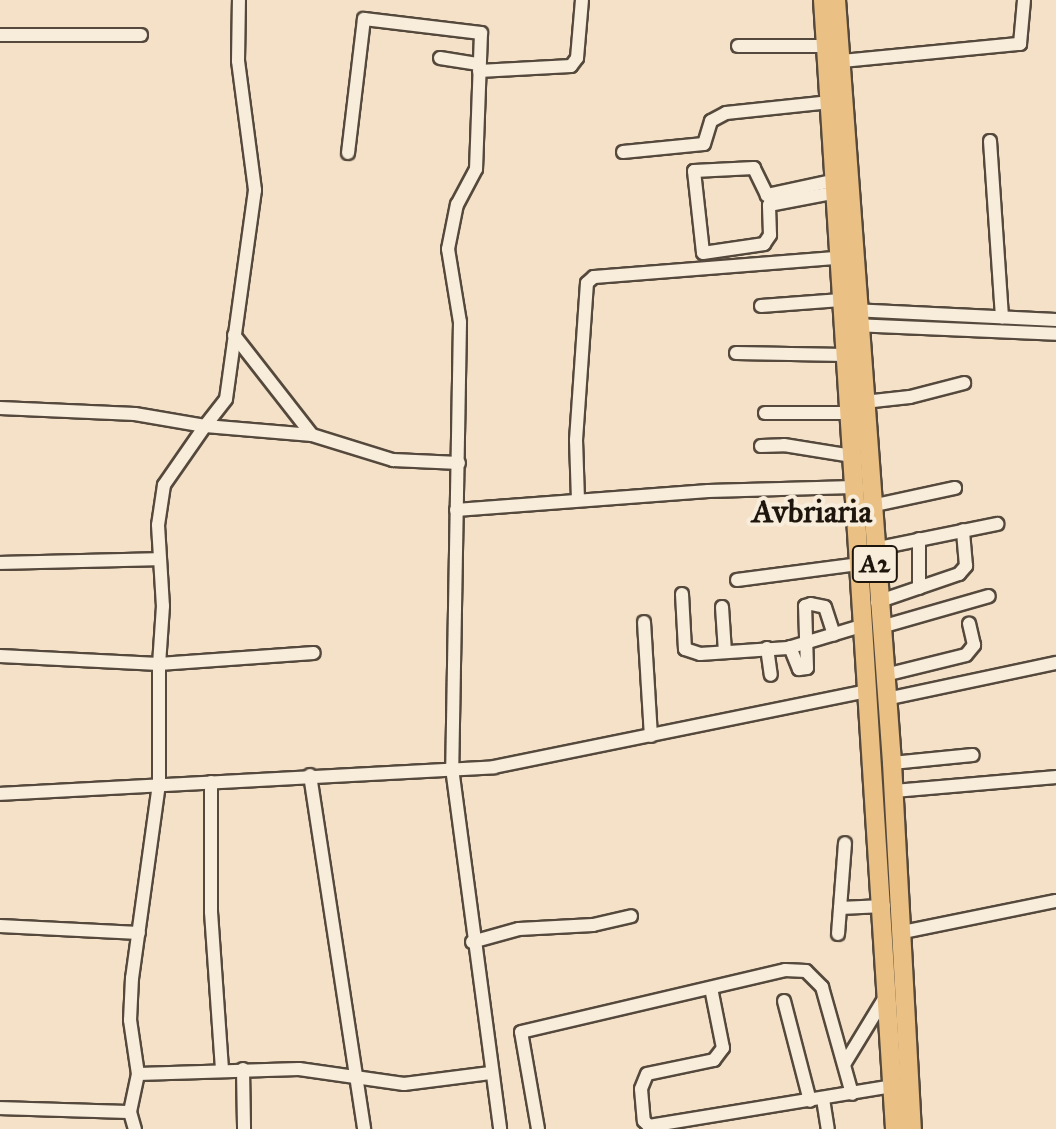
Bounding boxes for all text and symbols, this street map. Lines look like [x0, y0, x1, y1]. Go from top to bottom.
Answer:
district label: Avbriaria [752, 493, 872, 531]
road number: A2 [851, 542, 899, 586]

